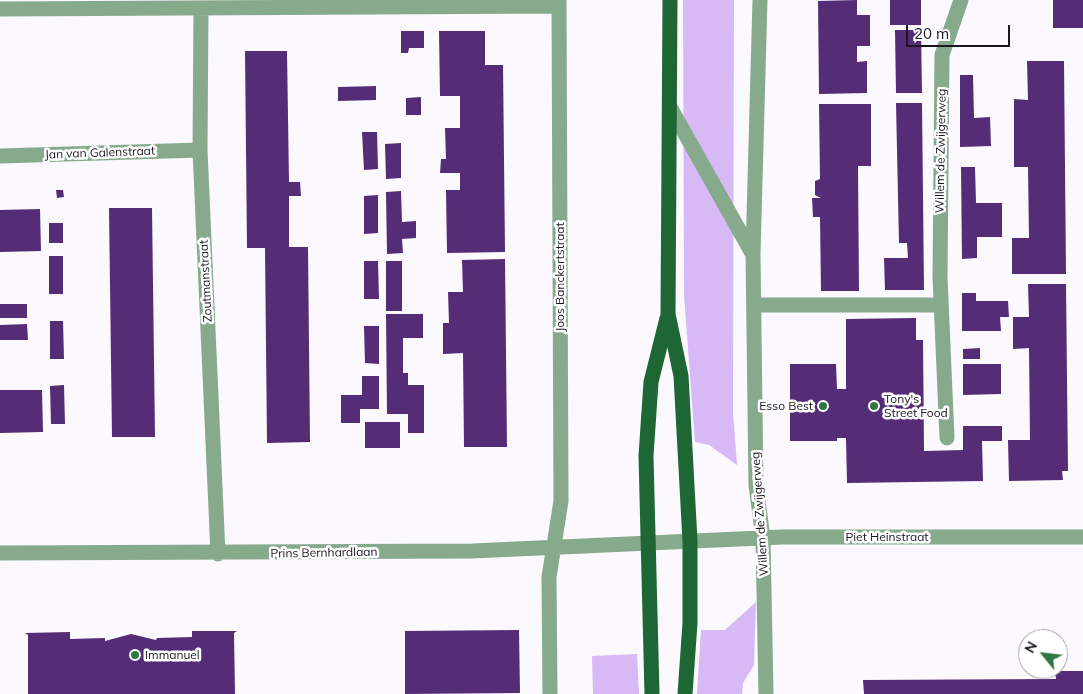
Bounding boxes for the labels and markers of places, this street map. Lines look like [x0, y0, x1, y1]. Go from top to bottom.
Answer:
place label: Tony's Street Food [884, 392, 948, 420]
place label: Esso Best [759, 399, 813, 413]
marker: Esso Best [817, 400, 829, 412]
marker: Tony's Street Food [868, 400, 880, 412]
place label: Immanuel [145, 648, 200, 662]
marker: Immanuel [129, 649, 141, 661]

